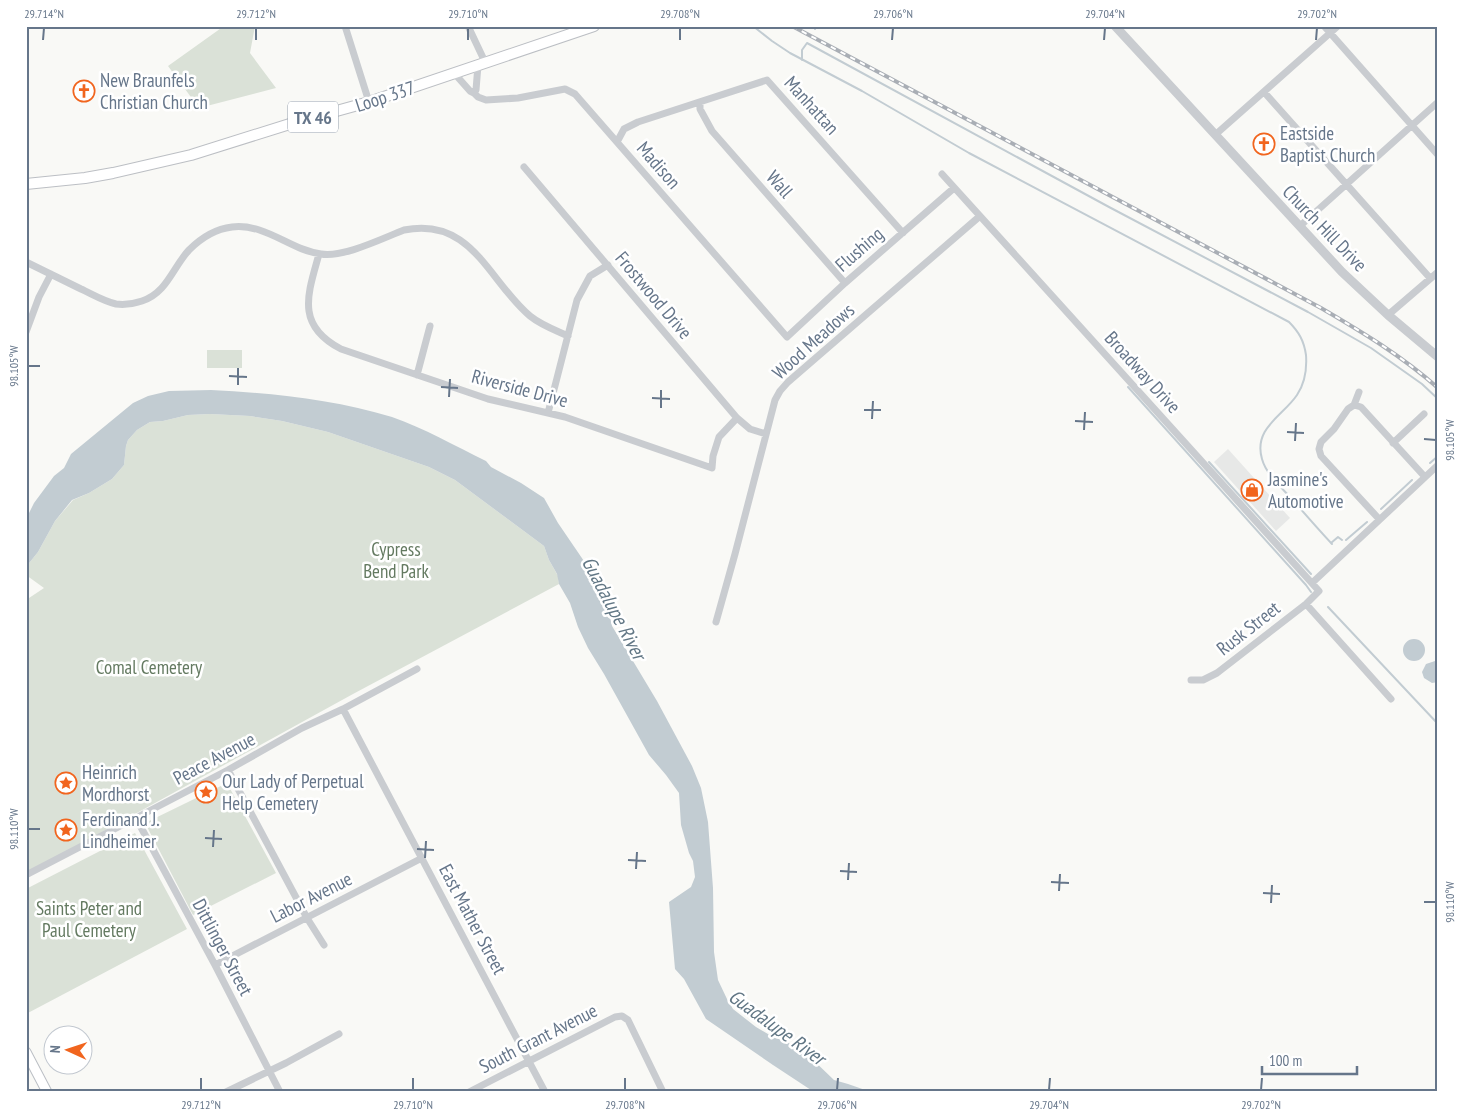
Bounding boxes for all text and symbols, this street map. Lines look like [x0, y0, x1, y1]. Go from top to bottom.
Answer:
text: 29.714°N [24, 6, 64, 21]
text: 29.712°N [236, 6, 276, 21]
text: 29.710°N [448, 6, 488, 21]
text: 29.708°N [660, 6, 700, 21]
text: 29.706°N [873, 6, 913, 21]
text: 29.704°N [1085, 6, 1125, 21]
text: 29.702°N [1297, 6, 1337, 21]
place label: New Braunfels Christian Church [100, 68, 208, 114]
street label: Manhattan [780, 71, 844, 139]
street label: Loop 337 [352, 75, 418, 117]
church icon: New Braunfels Christian Church [72, 79, 96, 103]
road number: TX 46 [288, 101, 338, 132]
place label: Eastside Baptist Church [1280, 121, 1375, 167]
church icon: Eastside Baptist Church [1252, 132, 1276, 156]
street label: Madison [632, 136, 686, 194]
street label: Wall [762, 165, 799, 203]
street label: Church Hill Drive [1278, 180, 1372, 277]
street label: Flushing [830, 222, 888, 276]
street label: Frostwood Drive [610, 246, 698, 344]
street label: Wood Meadows [767, 298, 859, 384]
street label: Broadway Drive [1100, 326, 1186, 418]
text: 98.105°W [6, 345, 21, 387]
street label: Riverside Drive [469, 364, 571, 412]
text: 98.105°W [1442, 419, 1457, 461]
place label: Jasmine's Automotive [1267, 467, 1344, 513]
shop icon: Jasmine's Automotive [1240, 478, 1264, 502]
park label: Cypress Bend Park [363, 537, 429, 583]
water label: Guadalupe River [576, 552, 653, 666]
street label: Rusk Street [1211, 595, 1285, 660]
park label: Comal Cemetery [96, 655, 203, 679]
street label: Peace Avenue [169, 726, 259, 790]
place label: Heinrich Mordhorst [82, 760, 150, 806]
place label: Our Lady of Perpetual Help Cemetery [222, 769, 364, 815]
place icon: Heinrich Mordhorst [54, 771, 78, 795]
place icon: Our Lady of Perpetual Help Cemetery [194, 780, 218, 804]
place label: Ferdinand J. Lindheimer [82, 807, 160, 853]
text: 98.110°W [6, 808, 21, 850]
place icon: Ferdinand J. Lindheimer [54, 818, 78, 842]
street label: East Mather Street [434, 860, 512, 979]
street label: Labor Avenue [266, 866, 356, 928]
text: 98.110°W [1442, 881, 1457, 923]
street label: Dittlinger Street [188, 895, 259, 1000]
park label: Saints Peter and Paul Cemetery [36, 896, 142, 942]
water label: Guadalupe River [724, 983, 832, 1072]
street label: South Grant Avenue [475, 998, 601, 1078]
north arrow [42, 1026, 92, 1076]
scale bar [1262, 1043, 1356, 1075]
text: N [46, 1045, 64, 1054]
text: 100 m [1269, 1051, 1302, 1070]
text: 29.712°N [181, 1097, 221, 1112]
text: 29.710°N [393, 1097, 433, 1112]
text: 29.708°N [605, 1097, 645, 1112]
text: 29.706°N [817, 1097, 857, 1112]
text: 29.704°N [1029, 1097, 1069, 1112]
text: 29.702°N [1241, 1097, 1281, 1112]

